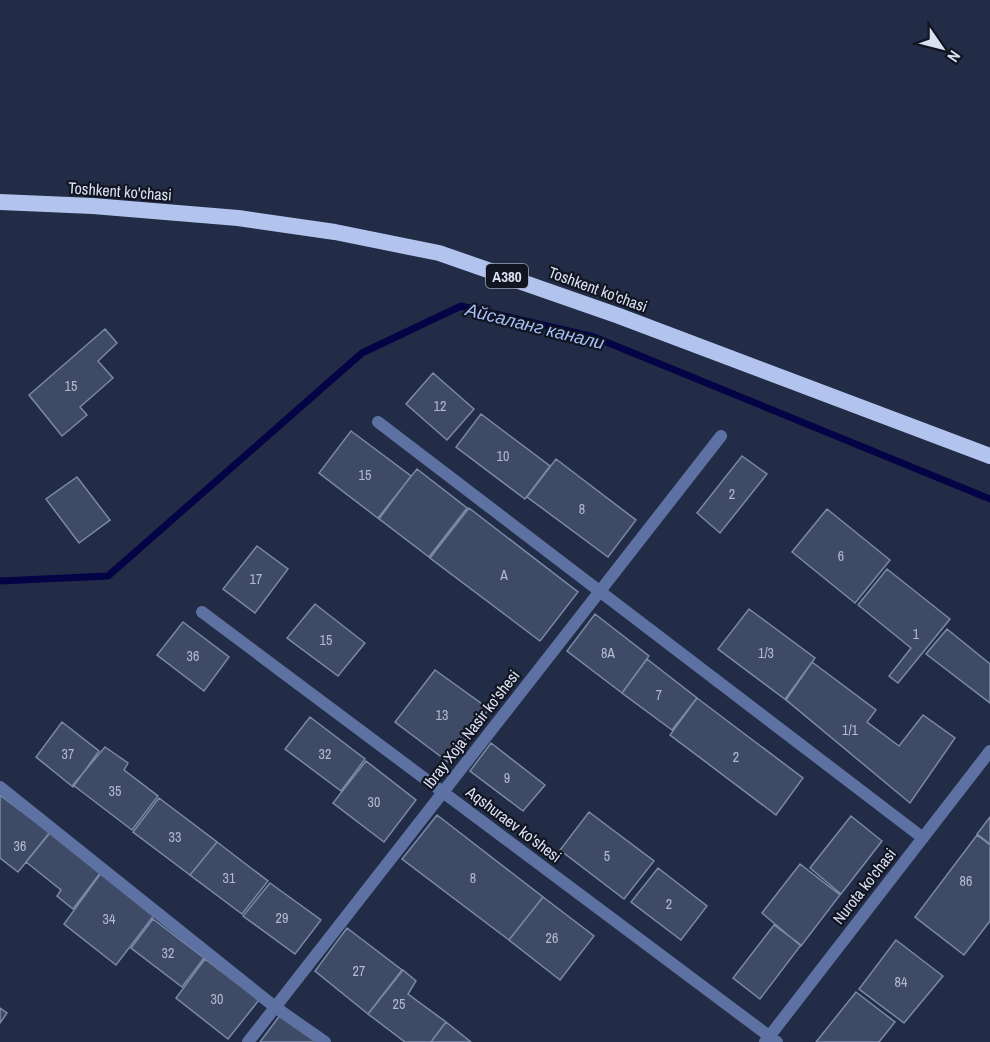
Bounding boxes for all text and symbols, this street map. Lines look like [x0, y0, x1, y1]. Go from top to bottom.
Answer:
north arrow [912, 18, 972, 78]
text: N [943, 46, 966, 67]
street label: Toshkent ko'chasi [67, 176, 173, 206]
street label: Toshkent ko'chasi [545, 261, 651, 317]
road number: A380 [486, 264, 528, 288]
water label: Айсаланг канали [462, 296, 607, 355]
house number: 15 [65, 377, 77, 395]
house number: 12 [434, 397, 446, 415]
house number: 10 [497, 447, 509, 465]
house number: 15 [359, 466, 371, 484]
house number: 2 [729, 485, 735, 503]
house number: 8 [579, 500, 585, 518]
house number: 6 [838, 547, 844, 565]
house number: A [499, 566, 508, 584]
house number: 17 [250, 570, 262, 588]
house number: 1 [913, 625, 920, 643]
house number: 15 [320, 631, 332, 649]
house number: 8A [601, 644, 615, 662]
house number: 1/3 [758, 644, 774, 662]
house number: 36 [187, 647, 199, 665]
street label: Ibray Xoja Nasir ko'shesi [418, 665, 524, 793]
house number: 7 [656, 686, 662, 704]
house number: 13 [436, 706, 448, 724]
house number: 1/1 [842, 721, 859, 739]
house number: 37 [62, 745, 74, 763]
house number: 32 [319, 745, 331, 763]
house number: 2 [733, 748, 739, 766]
house number: 9 [504, 769, 510, 787]
street label: Aqshuraev ko'shesi [461, 780, 566, 867]
house number: 35 [109, 782, 121, 800]
house number: 30 [368, 793, 380, 811]
house number: 33 [169, 828, 181, 846]
house number: 36 [14, 837, 26, 855]
street label: Nurota ko'chasi [827, 843, 901, 929]
house number: 5 [604, 847, 610, 865]
house number: 31 [223, 869, 236, 887]
house number: 8 [470, 869, 476, 887]
house number: 86 [960, 872, 972, 890]
house number: 2 [666, 895, 672, 913]
house number: 29 [276, 909, 288, 927]
house number: 34 [103, 910, 116, 928]
house number: 26 [546, 929, 558, 947]
house number: 32 [162, 944, 174, 962]
house number: 27 [353, 962, 365, 980]
house number: 84 [895, 973, 908, 991]
house number: 30 [211, 990, 223, 1008]
house number: 25 [393, 995, 405, 1013]

